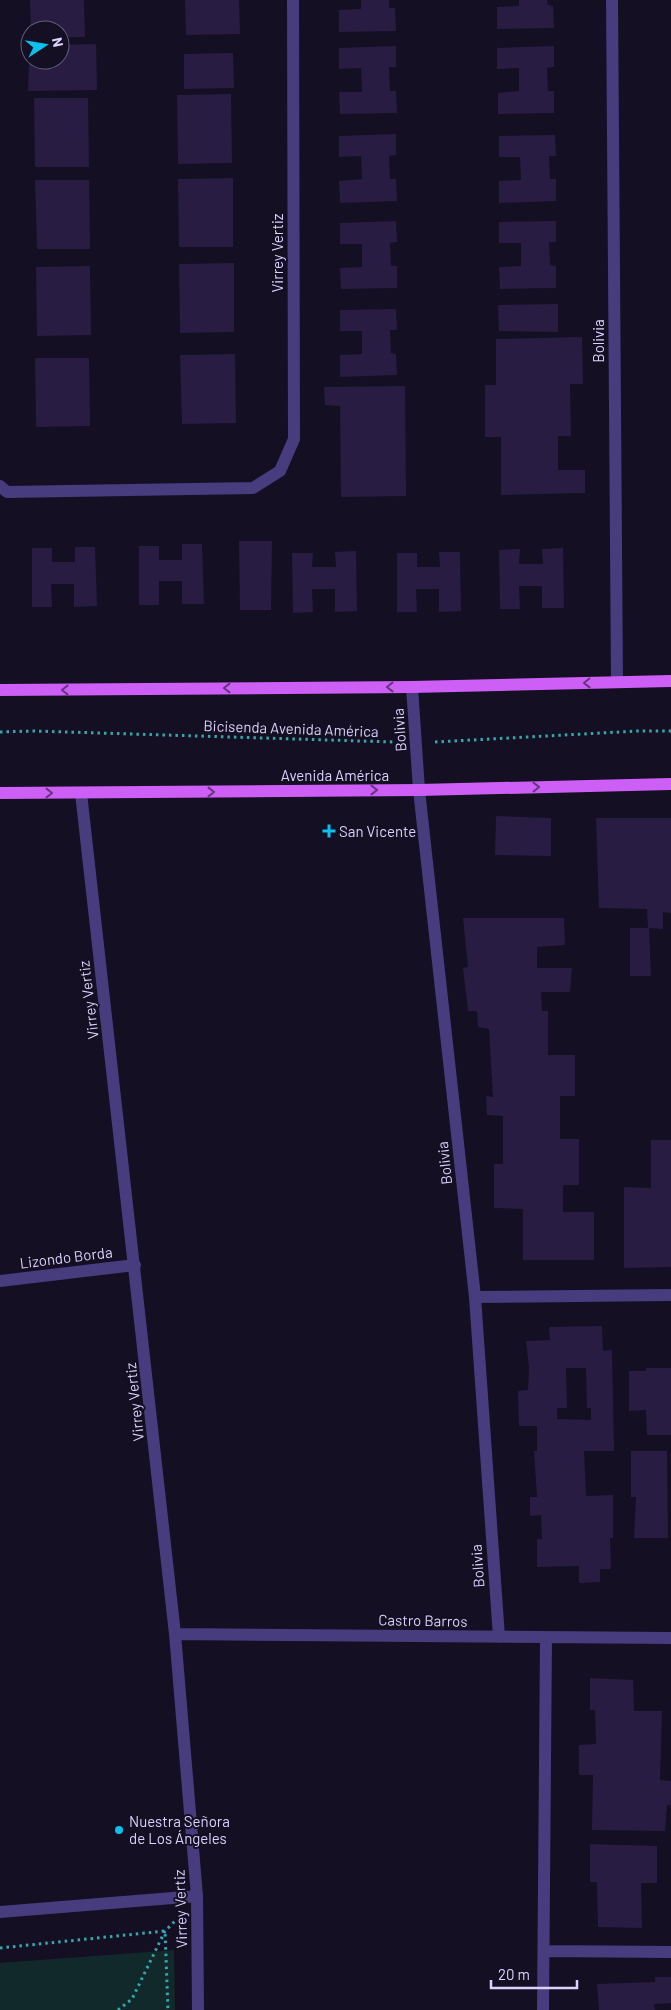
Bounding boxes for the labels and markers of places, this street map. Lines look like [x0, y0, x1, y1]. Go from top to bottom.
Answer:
place label: San Vicente [339, 822, 416, 840]
marker: San Vicente [323, 825, 335, 837]
place label: Nuestra Señora de Los Ángeles [129, 1812, 230, 1847]
marker: Nuestra Señora de Los Ángeles [113, 1824, 125, 1836]

